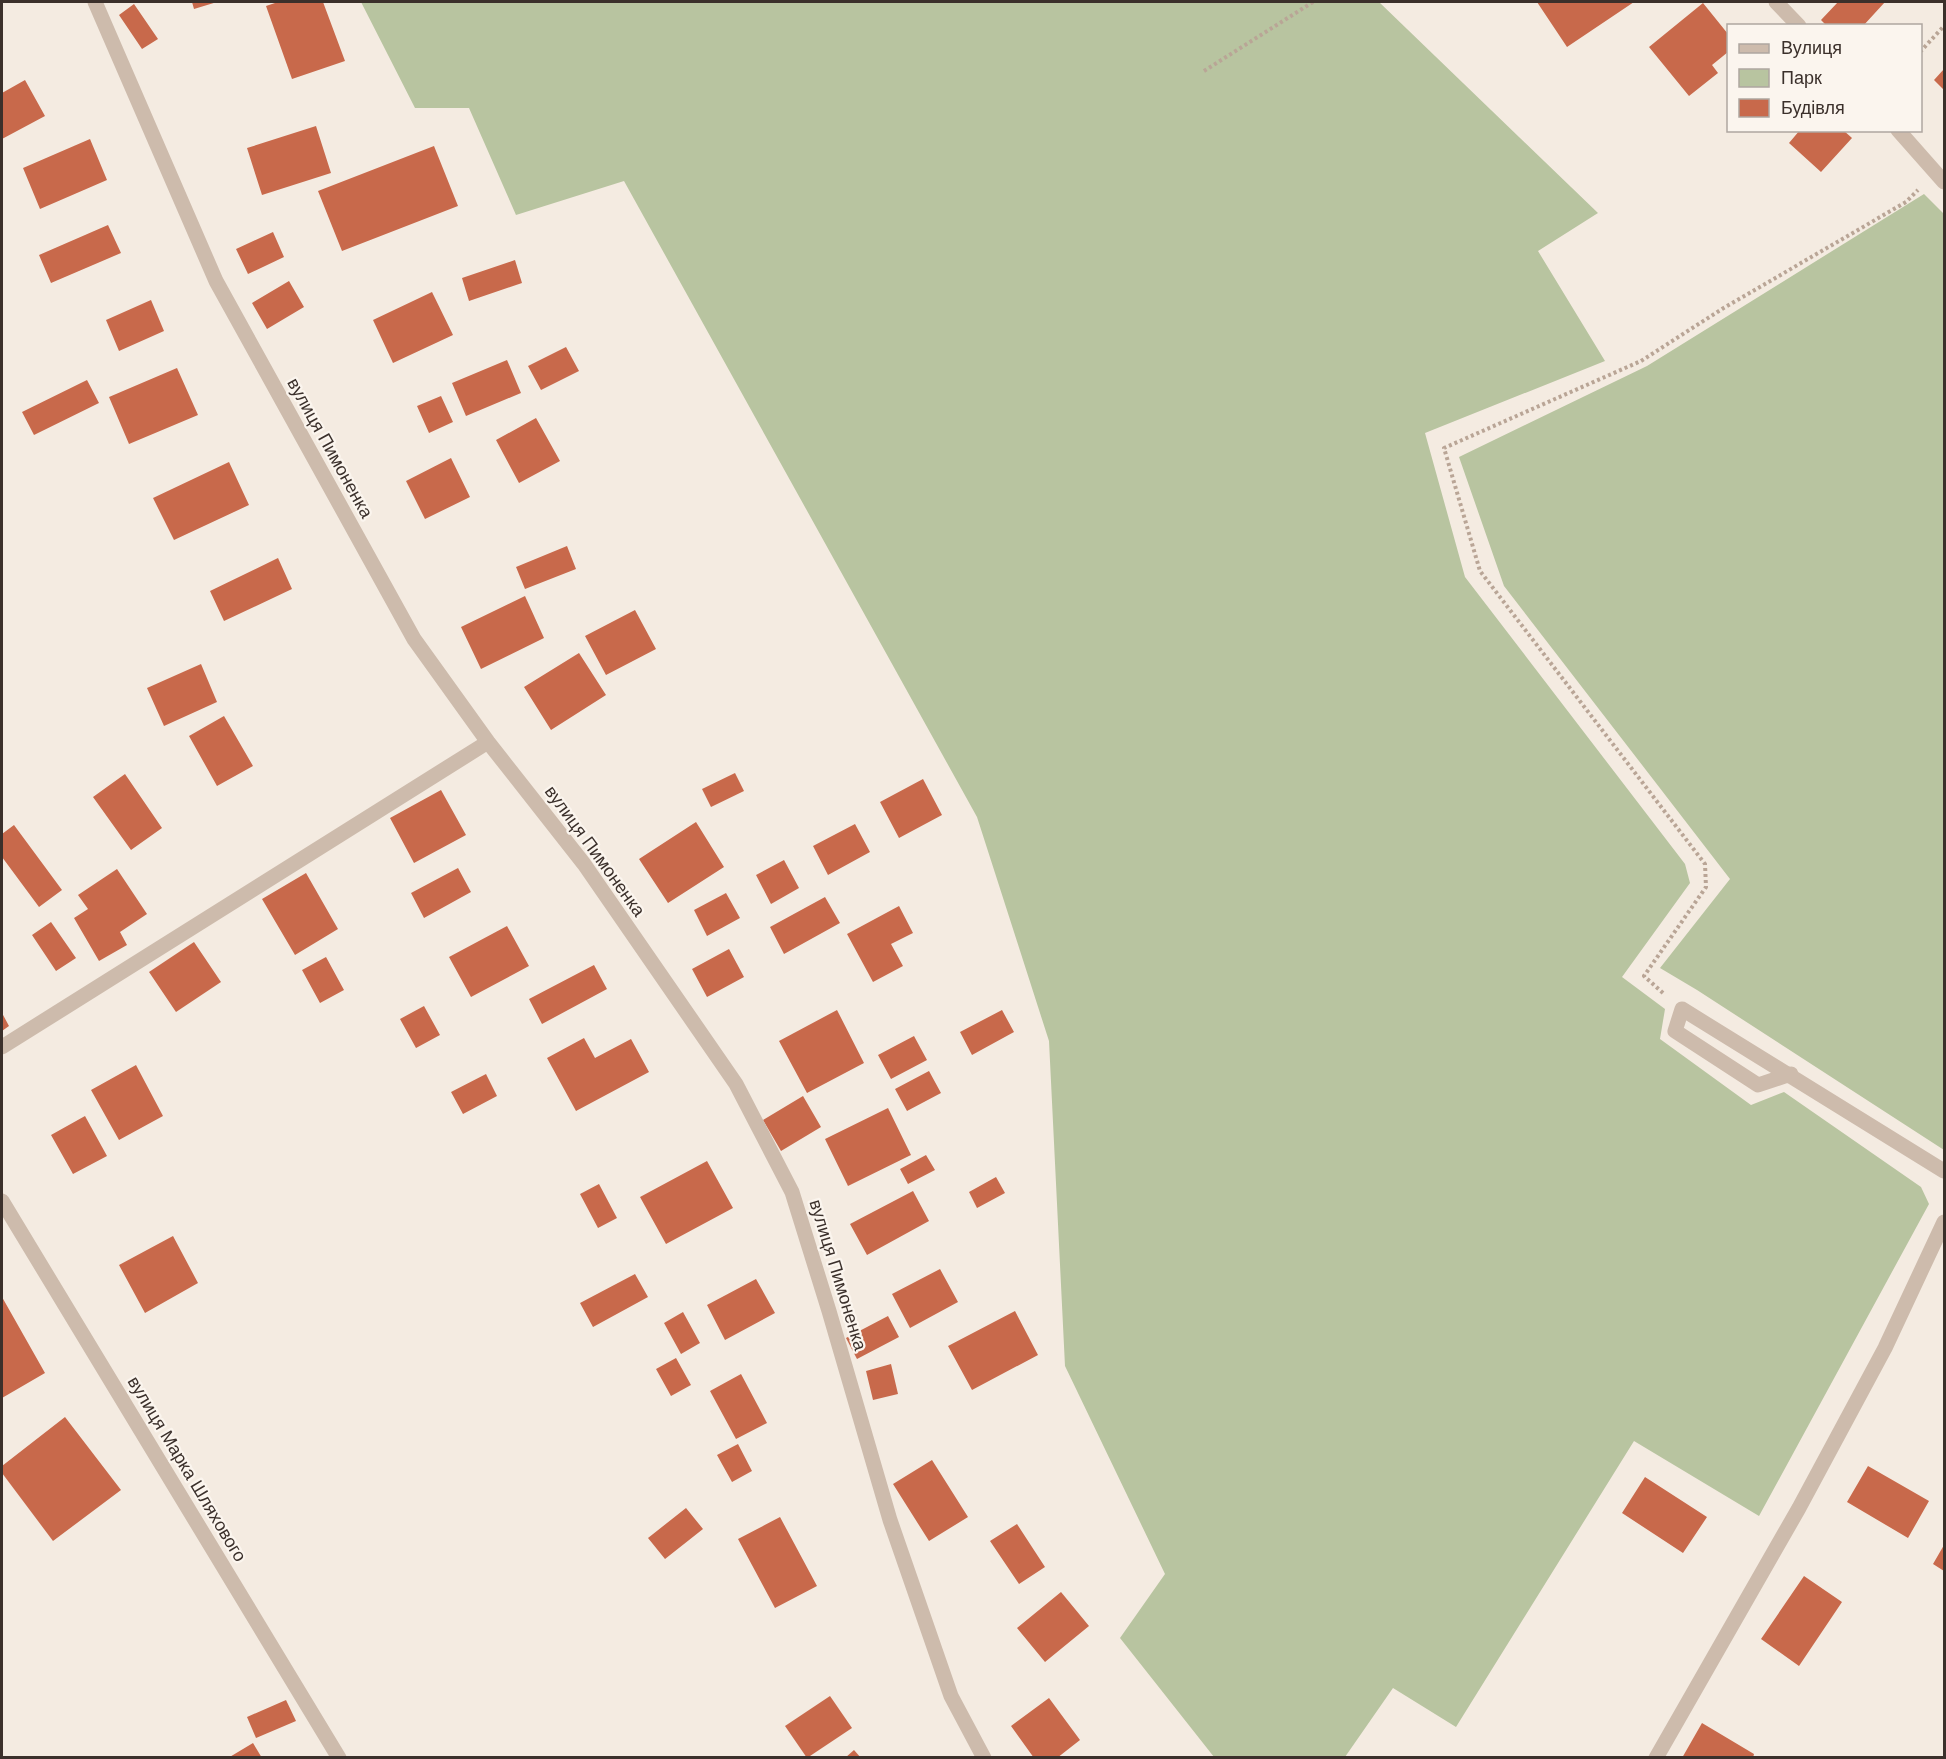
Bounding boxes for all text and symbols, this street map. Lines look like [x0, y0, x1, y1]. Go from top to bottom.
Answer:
legend [1727, 24, 1922, 132]
text: Вулиця [1781, 36, 1842, 60]
text: Парк [1781, 66, 1822, 90]
text: Будівля [1781, 96, 1845, 120]
street label: вулиця Пимоненка [282, 374, 379, 523]
street label: вулиця Пимоненка [539, 781, 651, 922]
street label: вулиця Пимоненка [804, 1197, 873, 1354]
street label: вулиця Марка Шляхового [122, 1372, 252, 1566]

